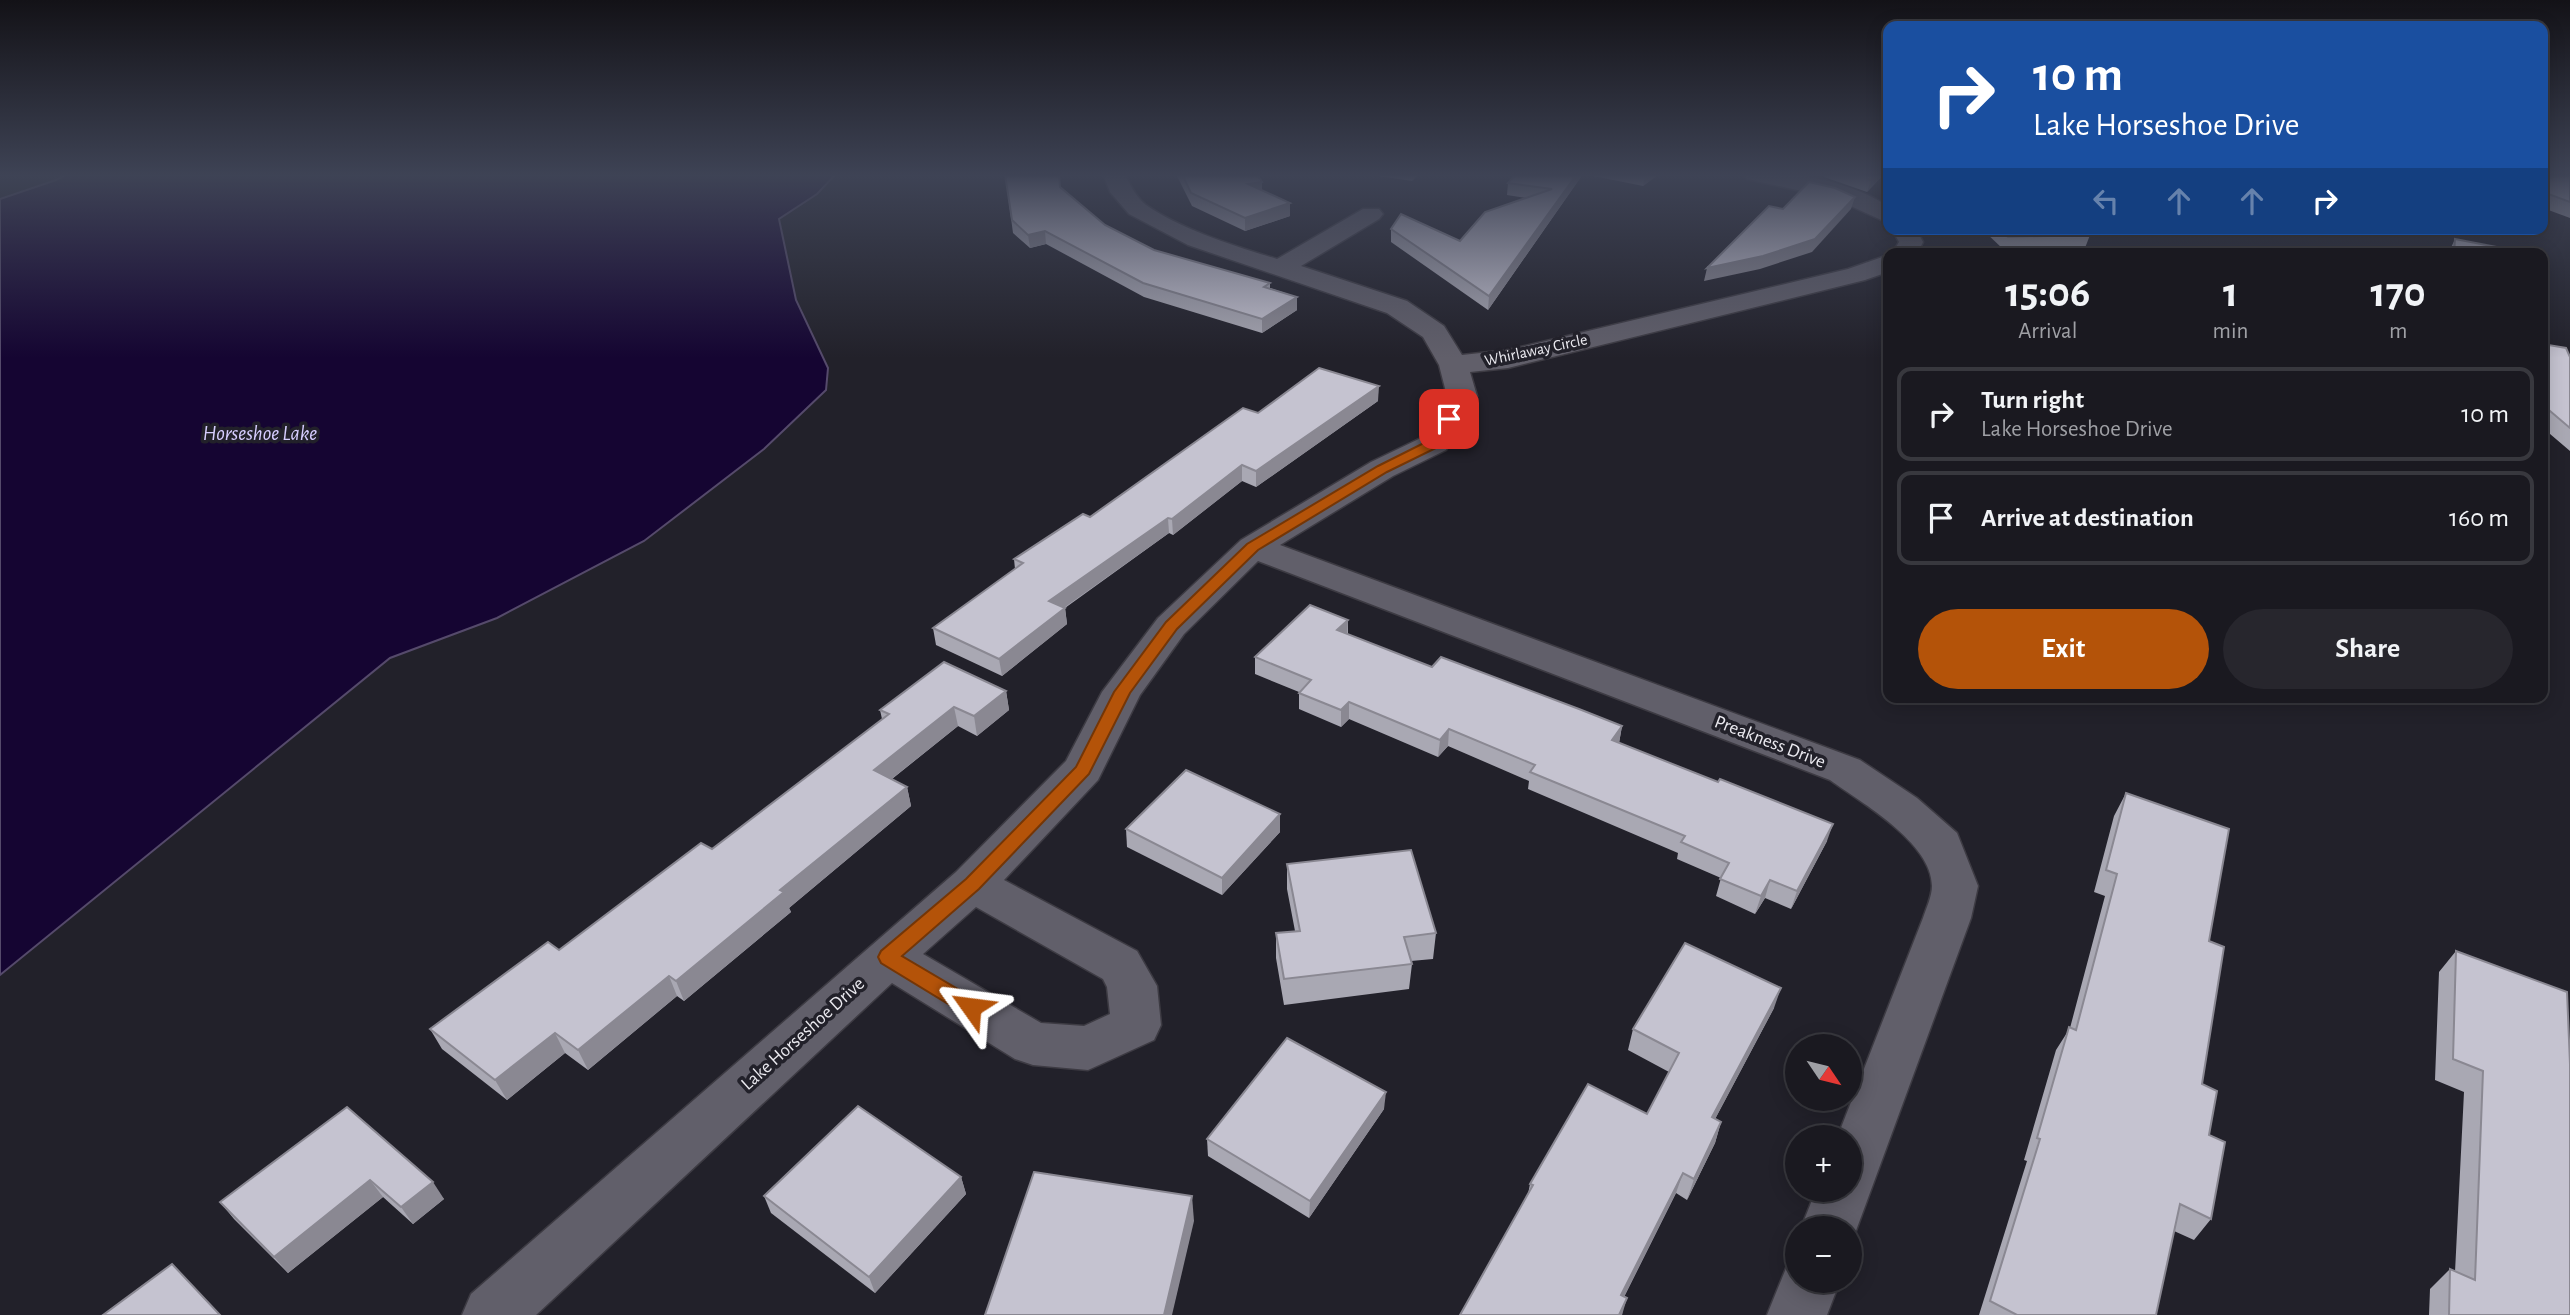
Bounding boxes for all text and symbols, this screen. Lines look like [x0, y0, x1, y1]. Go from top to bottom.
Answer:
icon: right [1918, 49, 2009, 140]
text: 10 m [2033, 51, 2123, 100]
text: Lake Horseshoe Drive [2033, 109, 2300, 141]
icon: left [2087, 182, 2125, 220]
icon: ahead [2160, 182, 2198, 220]
icon: ahead [2233, 182, 2271, 220]
icon: right [2306, 182, 2344, 220]
text: 15:06 [2005, 272, 2090, 314]
text: 1 [2223, 272, 2238, 314]
text: 170 [2371, 272, 2426, 314]
text: Arrival [2018, 320, 2077, 343]
text: min [2213, 320, 2248, 343]
text: m [2389, 320, 2407, 343]
street label: Whirlaway Circle [1483, 331, 1589, 370]
text: Turn right [1981, 387, 2084, 413]
pin [1419, 389, 1479, 449]
icon: right [1922, 395, 1960, 433]
icon: arrive [1430, 400, 1468, 438]
text: 10 m [2461, 401, 2509, 427]
text: Lake Horseshoe Drive [1981, 418, 2173, 441]
water label: Horseshoe Lake [203, 423, 317, 444]
icon: arrive [1922, 499, 1960, 537]
text: Arrive at destination [1981, 505, 2194, 531]
text: 160 m [2449, 505, 2509, 531]
button: Exit [1918, 609, 2209, 689]
button: Share [2223, 609, 2513, 689]
street label: Preakness Drive [1712, 712, 1828, 772]
position arrow [934, 970, 1008, 1044]
street label: Lake Horseshoe Drive [738, 974, 868, 1094]
north arrow [1785, 1034, 1862, 1111]
map controls [1785, 1034, 1862, 1293]
button: + [1785, 1125, 1862, 1202]
button: − [1785, 1216, 1862, 1293]

